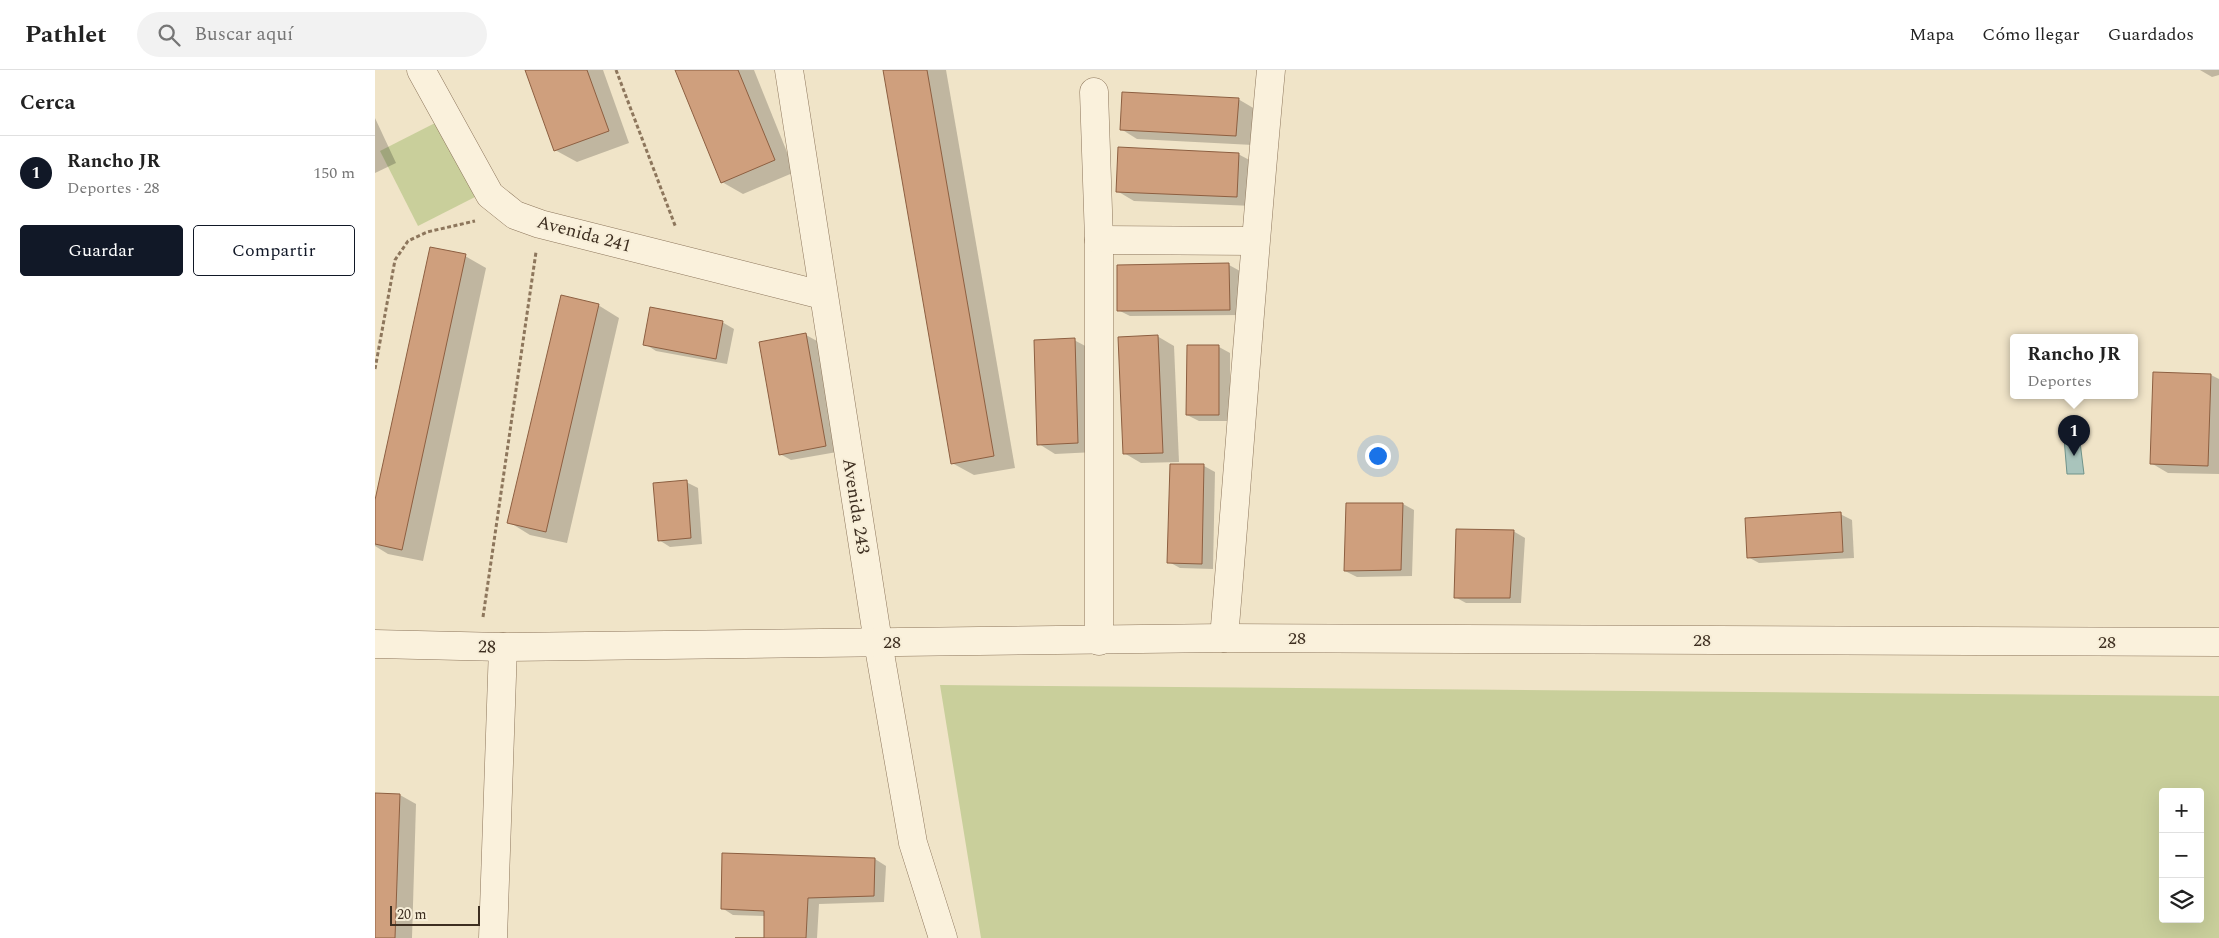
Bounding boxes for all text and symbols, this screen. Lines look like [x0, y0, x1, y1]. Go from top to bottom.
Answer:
search box [137, 12, 487, 57]
text: Pathlet [25, 17, 107, 53]
text: Buscar aquí [195, 20, 293, 49]
icon: search [155, 21, 183, 49]
text: Mapa [1909, 21, 1954, 48]
text: Cómo llegar [1982, 21, 2080, 48]
text: Guardados [2108, 21, 2194, 48]
text: Cerca [20, 87, 75, 119]
text: Rancho JR [67, 147, 160, 176]
text: 1 [32, 161, 40, 185]
text: 150 m [313, 161, 355, 185]
text: Deportes · 28 [67, 176, 160, 200]
street label: Avenida 241 [534, 208, 634, 260]
button: Guardar [20, 225, 183, 276]
button: Compartir [193, 225, 355, 276]
popup [2010, 334, 2138, 399]
text: Rancho JR [2027, 340, 2121, 369]
text: Deportes [2027, 369, 2092, 393]
pin: 1 [2058, 415, 2090, 456]
your location [1365, 443, 1391, 469]
street label: Avenida 243 [835, 456, 877, 556]
street label: 28 [1288, 625, 1306, 652]
street label: 28 [1693, 627, 1711, 654]
street label: 28 [883, 629, 901, 656]
street label: 28 [2098, 629, 2116, 656]
street label: 28 [478, 633, 496, 661]
map controls [2159, 788, 2204, 923]
button: + [2159, 788, 2204, 833]
button: − [2159, 833, 2204, 878]
button: layers [2159, 878, 2204, 923]
scale bar [390, 903, 480, 926]
text: 20 m [397, 904, 427, 925]

